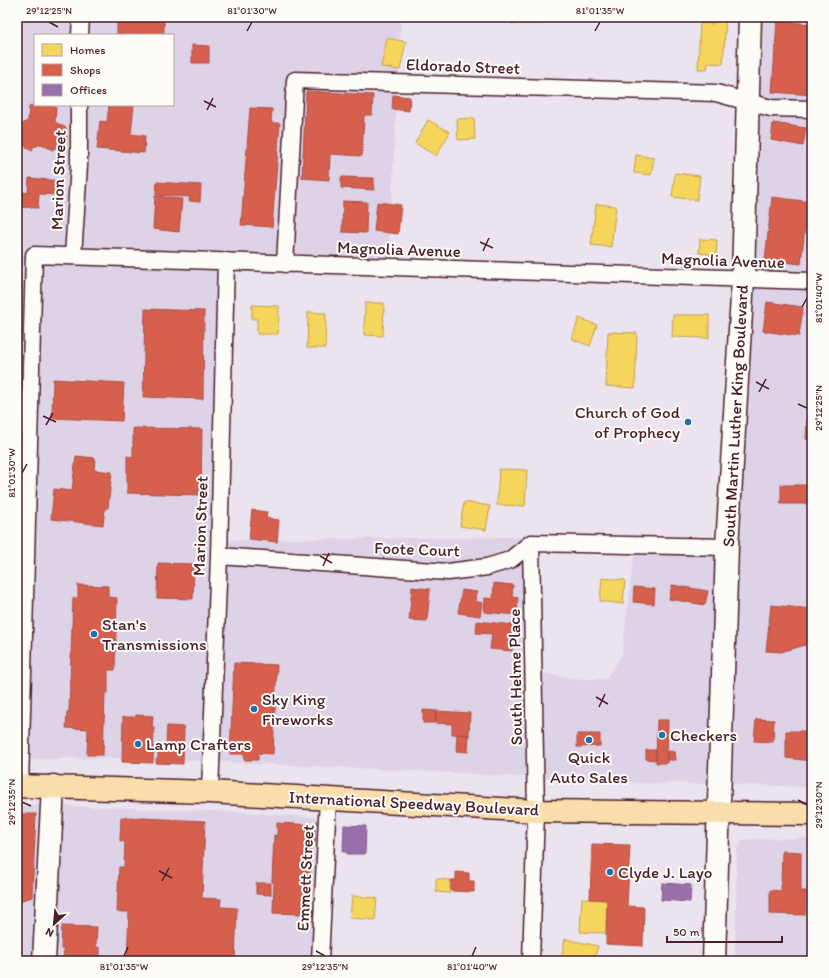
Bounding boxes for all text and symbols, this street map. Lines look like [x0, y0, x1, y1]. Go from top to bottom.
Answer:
text: 29°12'25"N [26, 4, 72, 17]
text: 81°01'30"W [227, 4, 277, 17]
text: 81°01'35"W [576, 4, 625, 17]
legend [34, 34, 174, 106]
text: Homes [70, 43, 106, 57]
street label: Eldorado Street [406, 54, 520, 78]
text: Shops [70, 63, 101, 77]
text: Offices [70, 83, 107, 97]
street label: Marion Street [46, 129, 70, 230]
street label: Magnolia Avenue [337, 237, 461, 261]
street label: Magnolia Avenue [661, 248, 785, 272]
text: 81°01'40"W [812, 273, 825, 323]
street label: South Martin Luther King Boulevard [718, 284, 752, 548]
text: 29°12'25"N [812, 385, 825, 431]
place label: Church of God of Prophecy [575, 402, 681, 442]
marker: Church of God of Prophecy [683, 417, 693, 427]
text: 81°01'30"W [5, 448, 18, 498]
street label: Marion Street [188, 475, 212, 576]
street label: Foote Court [374, 538, 460, 560]
street label: South Helme Place [504, 608, 526, 746]
place label: Stan's Transmissions [102, 614, 207, 654]
marker: Stan's Transmissions [89, 629, 99, 639]
place label: Sky King Fireworks [262, 689, 333, 729]
marker: Sky King Fireworks [249, 704, 259, 714]
place label: Checkers [670, 725, 737, 745]
marker: Checkers [657, 730, 667, 740]
place label: Lamp Crafters [146, 734, 251, 754]
marker: Quick Auto Sales [584, 735, 594, 745]
marker: Lamp Crafters [133, 739, 143, 749]
place label: Quick Auto Sales [550, 747, 628, 787]
text: 29°12'35"N [5, 779, 18, 825]
text: 29°12'30"N [812, 781, 825, 829]
street label: International Speedway Boulevard [288, 786, 540, 820]
street label: Emmett Street [292, 824, 318, 932]
place label: Clyde J. Layo [618, 862, 712, 882]
marker: Clyde J. Layo [605, 867, 615, 877]
north arrow [34, 904, 74, 944]
scale bar [667, 918, 782, 944]
text: N [43, 925, 56, 940]
text: 50 m [673, 925, 699, 939]
text: 81°01'35"W [100, 960, 149, 973]
text: 29°12'35"N [302, 960, 348, 973]
text: 81°01'40"W [447, 960, 497, 973]

